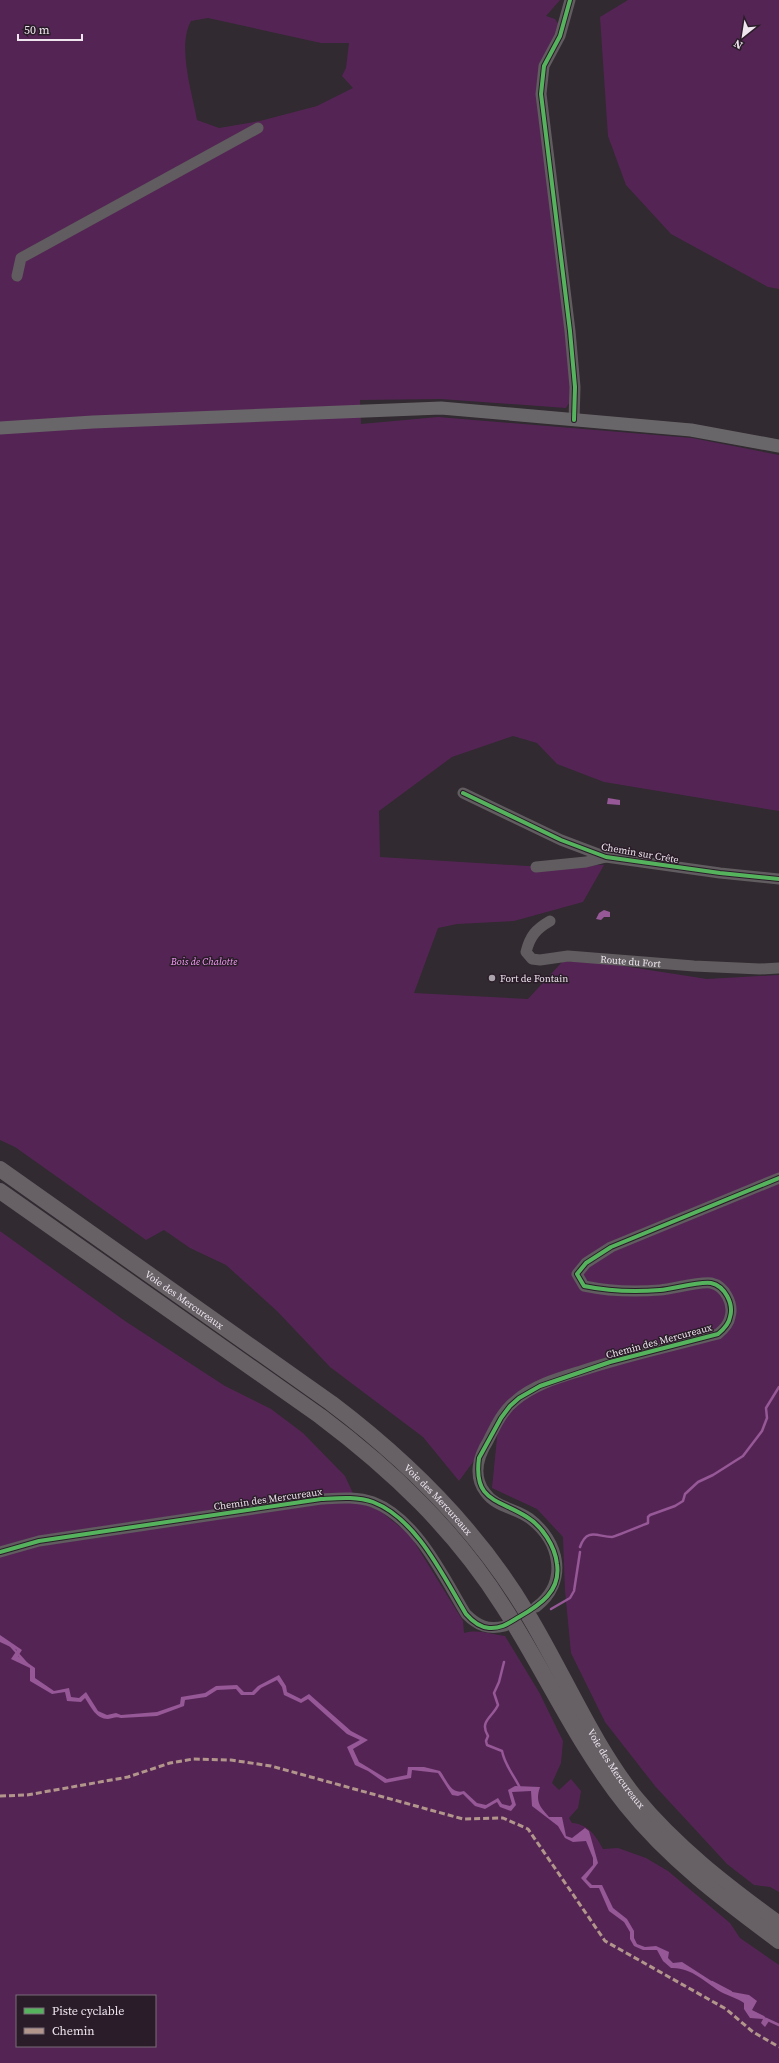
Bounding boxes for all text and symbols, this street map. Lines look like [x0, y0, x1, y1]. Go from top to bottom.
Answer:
scale bar [18, 16, 82, 42]
north arrow [723, 16, 763, 56]
text: 50 m [24, 22, 50, 38]
text: N [731, 36, 745, 53]
street label: Chemin sur Crête [600, 840, 680, 866]
street label: Route du Fort [600, 952, 662, 970]
park label: Bois de Chalotte [170, 955, 237, 968]
place label: Fort de Fontain [500, 972, 568, 985]
marker: Fort de Fontain [487, 973, 497, 983]
street label: Voie des Mercureaux [143, 1267, 227, 1332]
street label: Chemin des Mercureaux [605, 1320, 714, 1361]
street label: Voie des Mercureaux [402, 1461, 476, 1538]
street label: Chemin des Mercureaux [213, 1485, 324, 1513]
street label: Voie des Mercureaux [585, 1726, 649, 1812]
legend [16, 1995, 156, 2047]
text: Piste cyclable [52, 2003, 124, 2019]
text: Chemin [52, 2023, 95, 2039]

